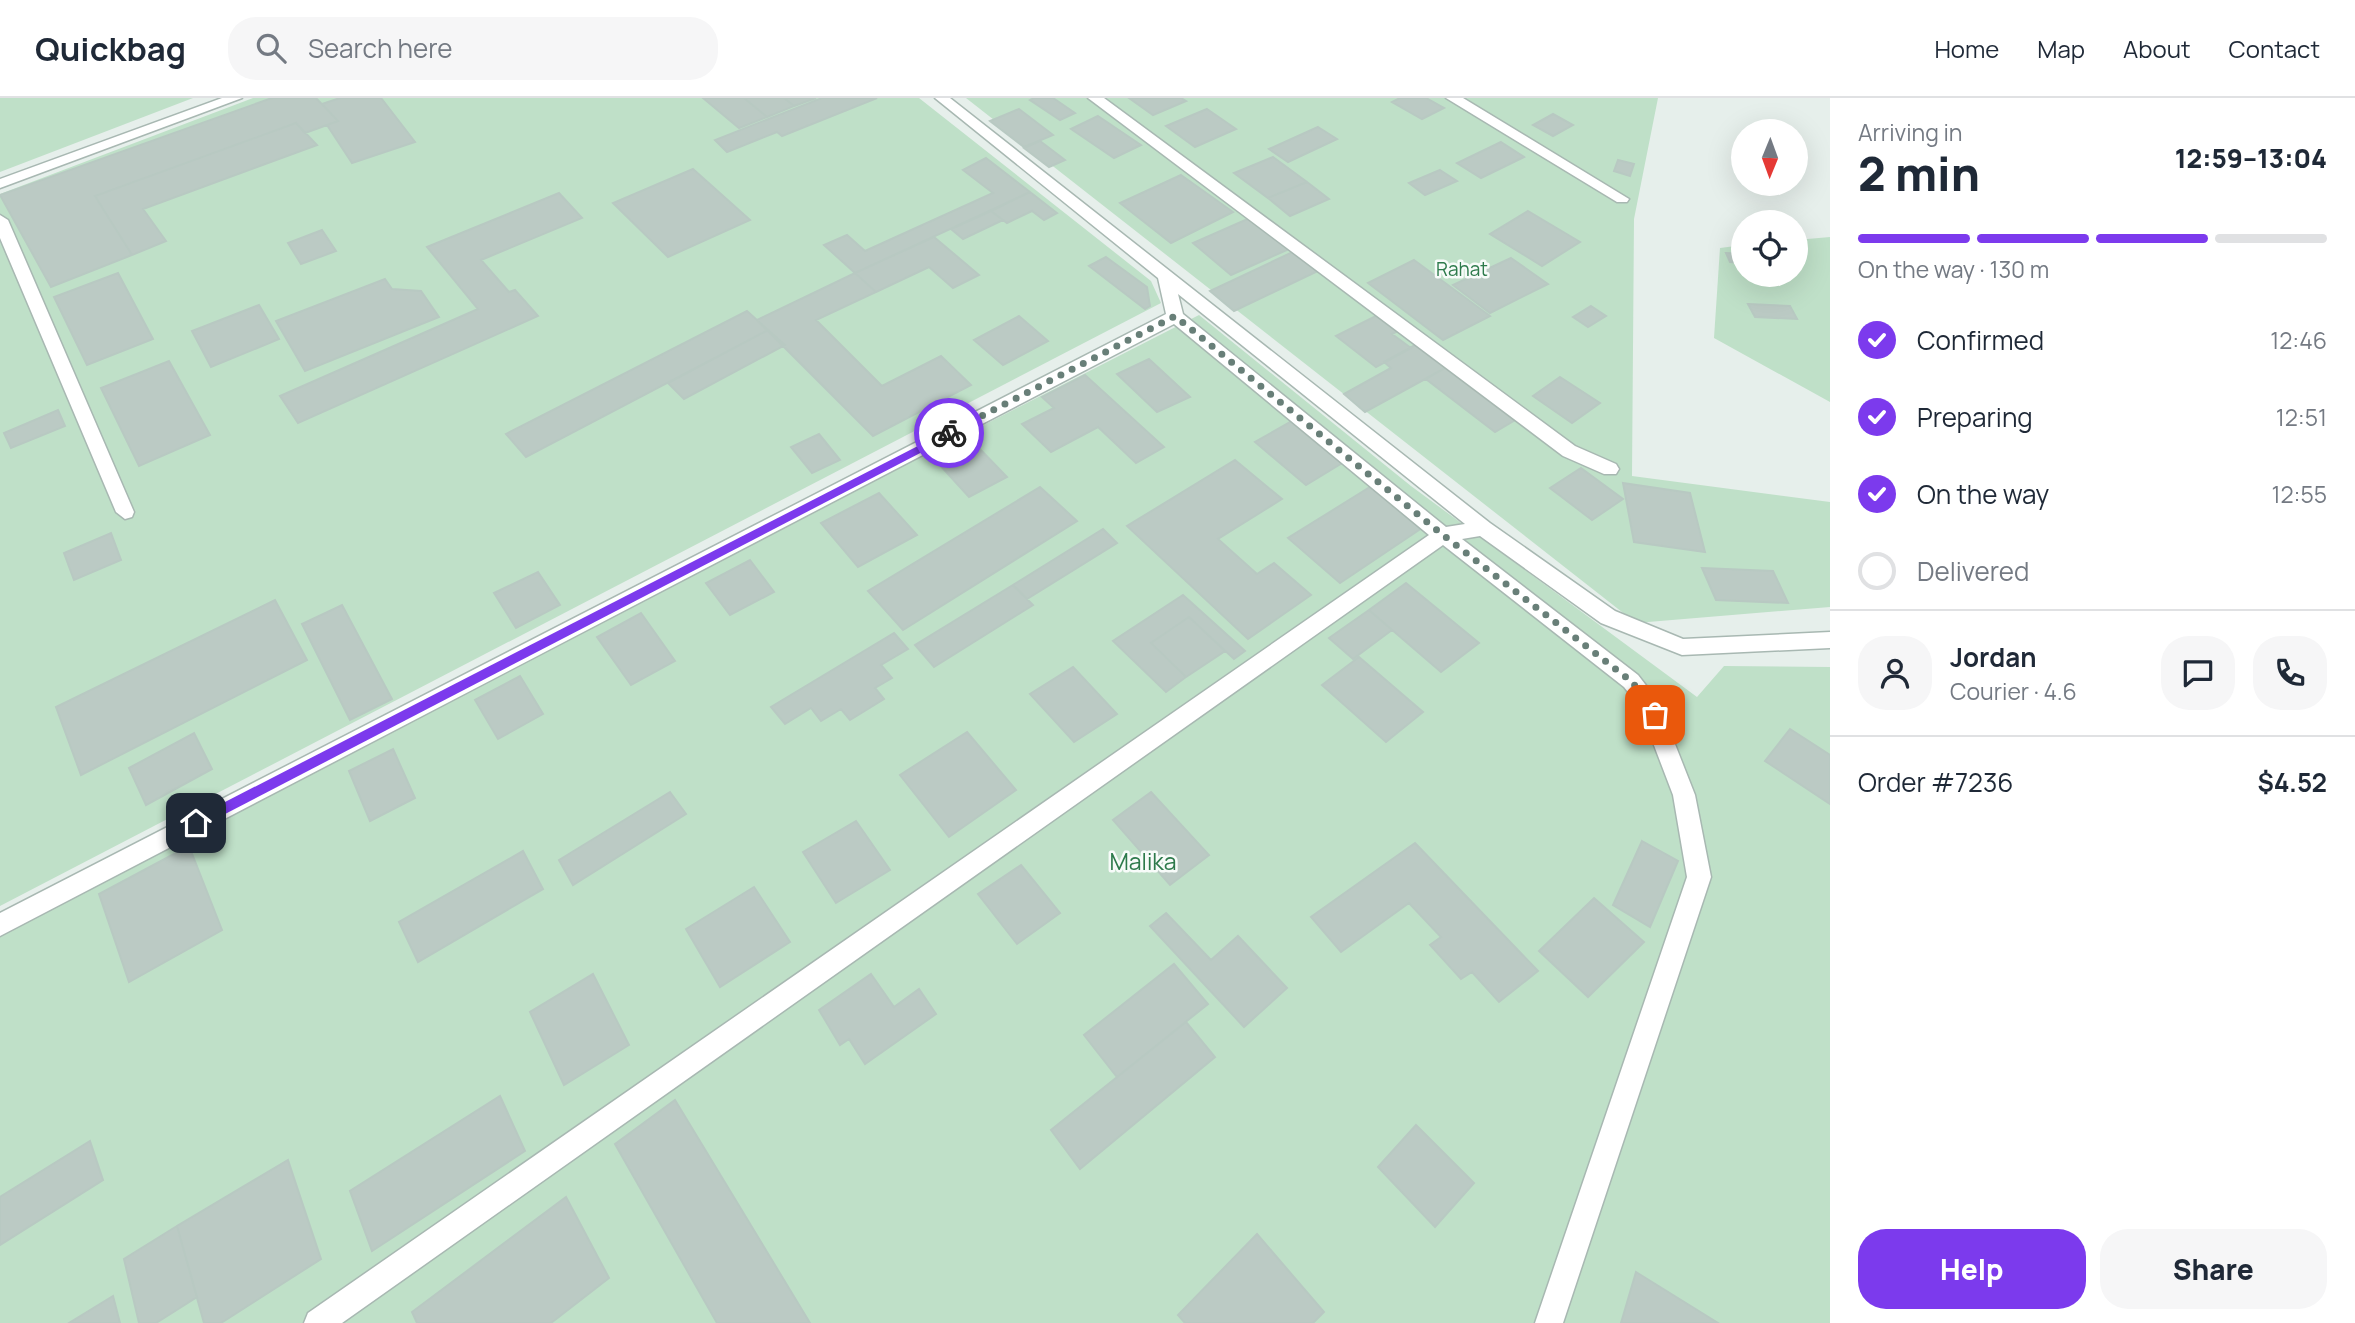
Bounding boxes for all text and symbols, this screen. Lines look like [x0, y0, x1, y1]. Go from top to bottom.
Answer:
search box [228, 17, 718, 80]
text: Quickbag [35, 26, 186, 71]
icon: search [252, 29, 290, 67]
text: Search here [308, 30, 453, 66]
text: Home [1934, 32, 1999, 65]
text: Map [2037, 32, 2085, 65]
text: About [2123, 32, 2191, 65]
text: Contact [2229, 32, 2320, 65]
text: Arriving in [1858, 116, 1963, 148]
north arrow [1731, 119, 1808, 196]
map controls [1731, 119, 1808, 287]
text: 12:59–13:04 [2175, 140, 2327, 176]
text: 2 min [1858, 142, 1980, 205]
button: locate [1731, 210, 1808, 287]
text: On the way · 130 m [1858, 253, 2049, 285]
park label: Rahat [1436, 256, 1488, 282]
icon: check [1858, 321, 1896, 359]
text: Confirmed [1917, 322, 2044, 358]
text: 12:46 [2270, 324, 2327, 356]
courier [914, 398, 984, 468]
icon: check [1858, 398, 1896, 436]
text: Preparing [1917, 399, 2033, 435]
text: 12:51 [2276, 401, 2327, 433]
icon: bike [930, 414, 968, 452]
icon: check [1858, 475, 1896, 513]
text: On the way [1917, 476, 2049, 512]
text: 12:55 [2271, 478, 2327, 510]
text: Delivered [1917, 553, 2029, 589]
button: person [1858, 636, 1932, 710]
button: chat [2161, 636, 2235, 710]
button: phone [2253, 636, 2327, 710]
text: Jordan [1950, 639, 2036, 675]
text: Courier · 4.6 [1950, 675, 2077, 707]
pin [1625, 685, 1685, 745]
icon: bag [1636, 696, 1674, 734]
text: Order #7236 [1858, 764, 2013, 800]
text: $4.52 [2257, 764, 2327, 800]
pin [166, 793, 226, 853]
icon: home [177, 804, 215, 842]
park label: Malika [1109, 845, 1177, 877]
button: Help [1858, 1229, 2086, 1309]
button: Share [2100, 1229, 2327, 1309]

